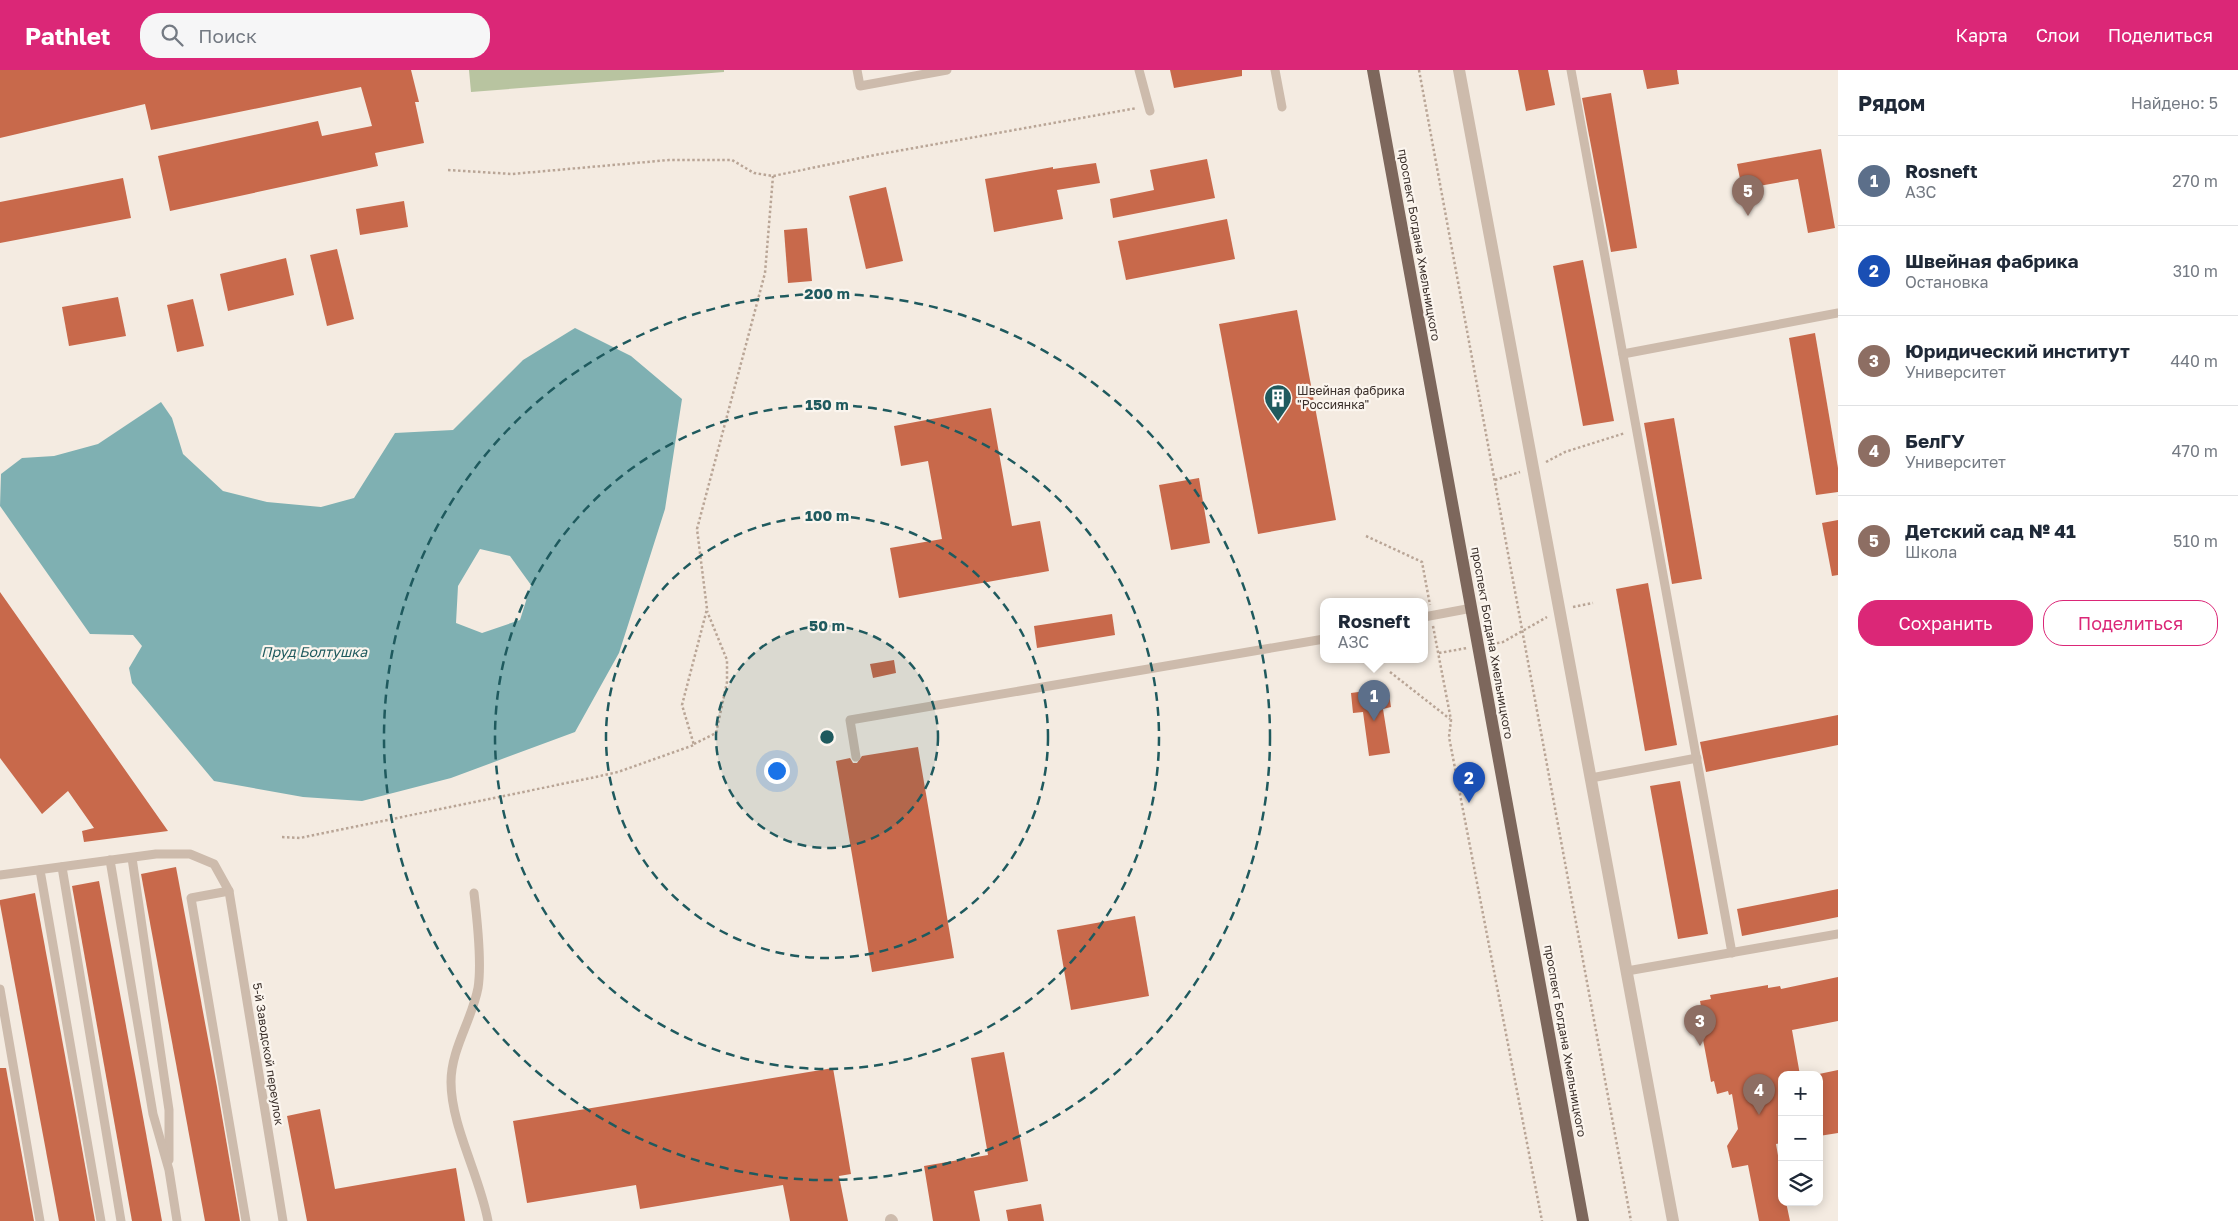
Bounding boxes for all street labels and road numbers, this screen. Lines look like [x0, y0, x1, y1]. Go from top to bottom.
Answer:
street label: проспект Богдана Хмельницкого [1395, 148, 1444, 342]
street label: проспект Богдана Хмельницкого [1468, 546, 1517, 740]
street label: проспект Богдана Хмельницкого [1541, 944, 1590, 1138]
street label: 5-й Заводской переулок [250, 982, 287, 1126]

